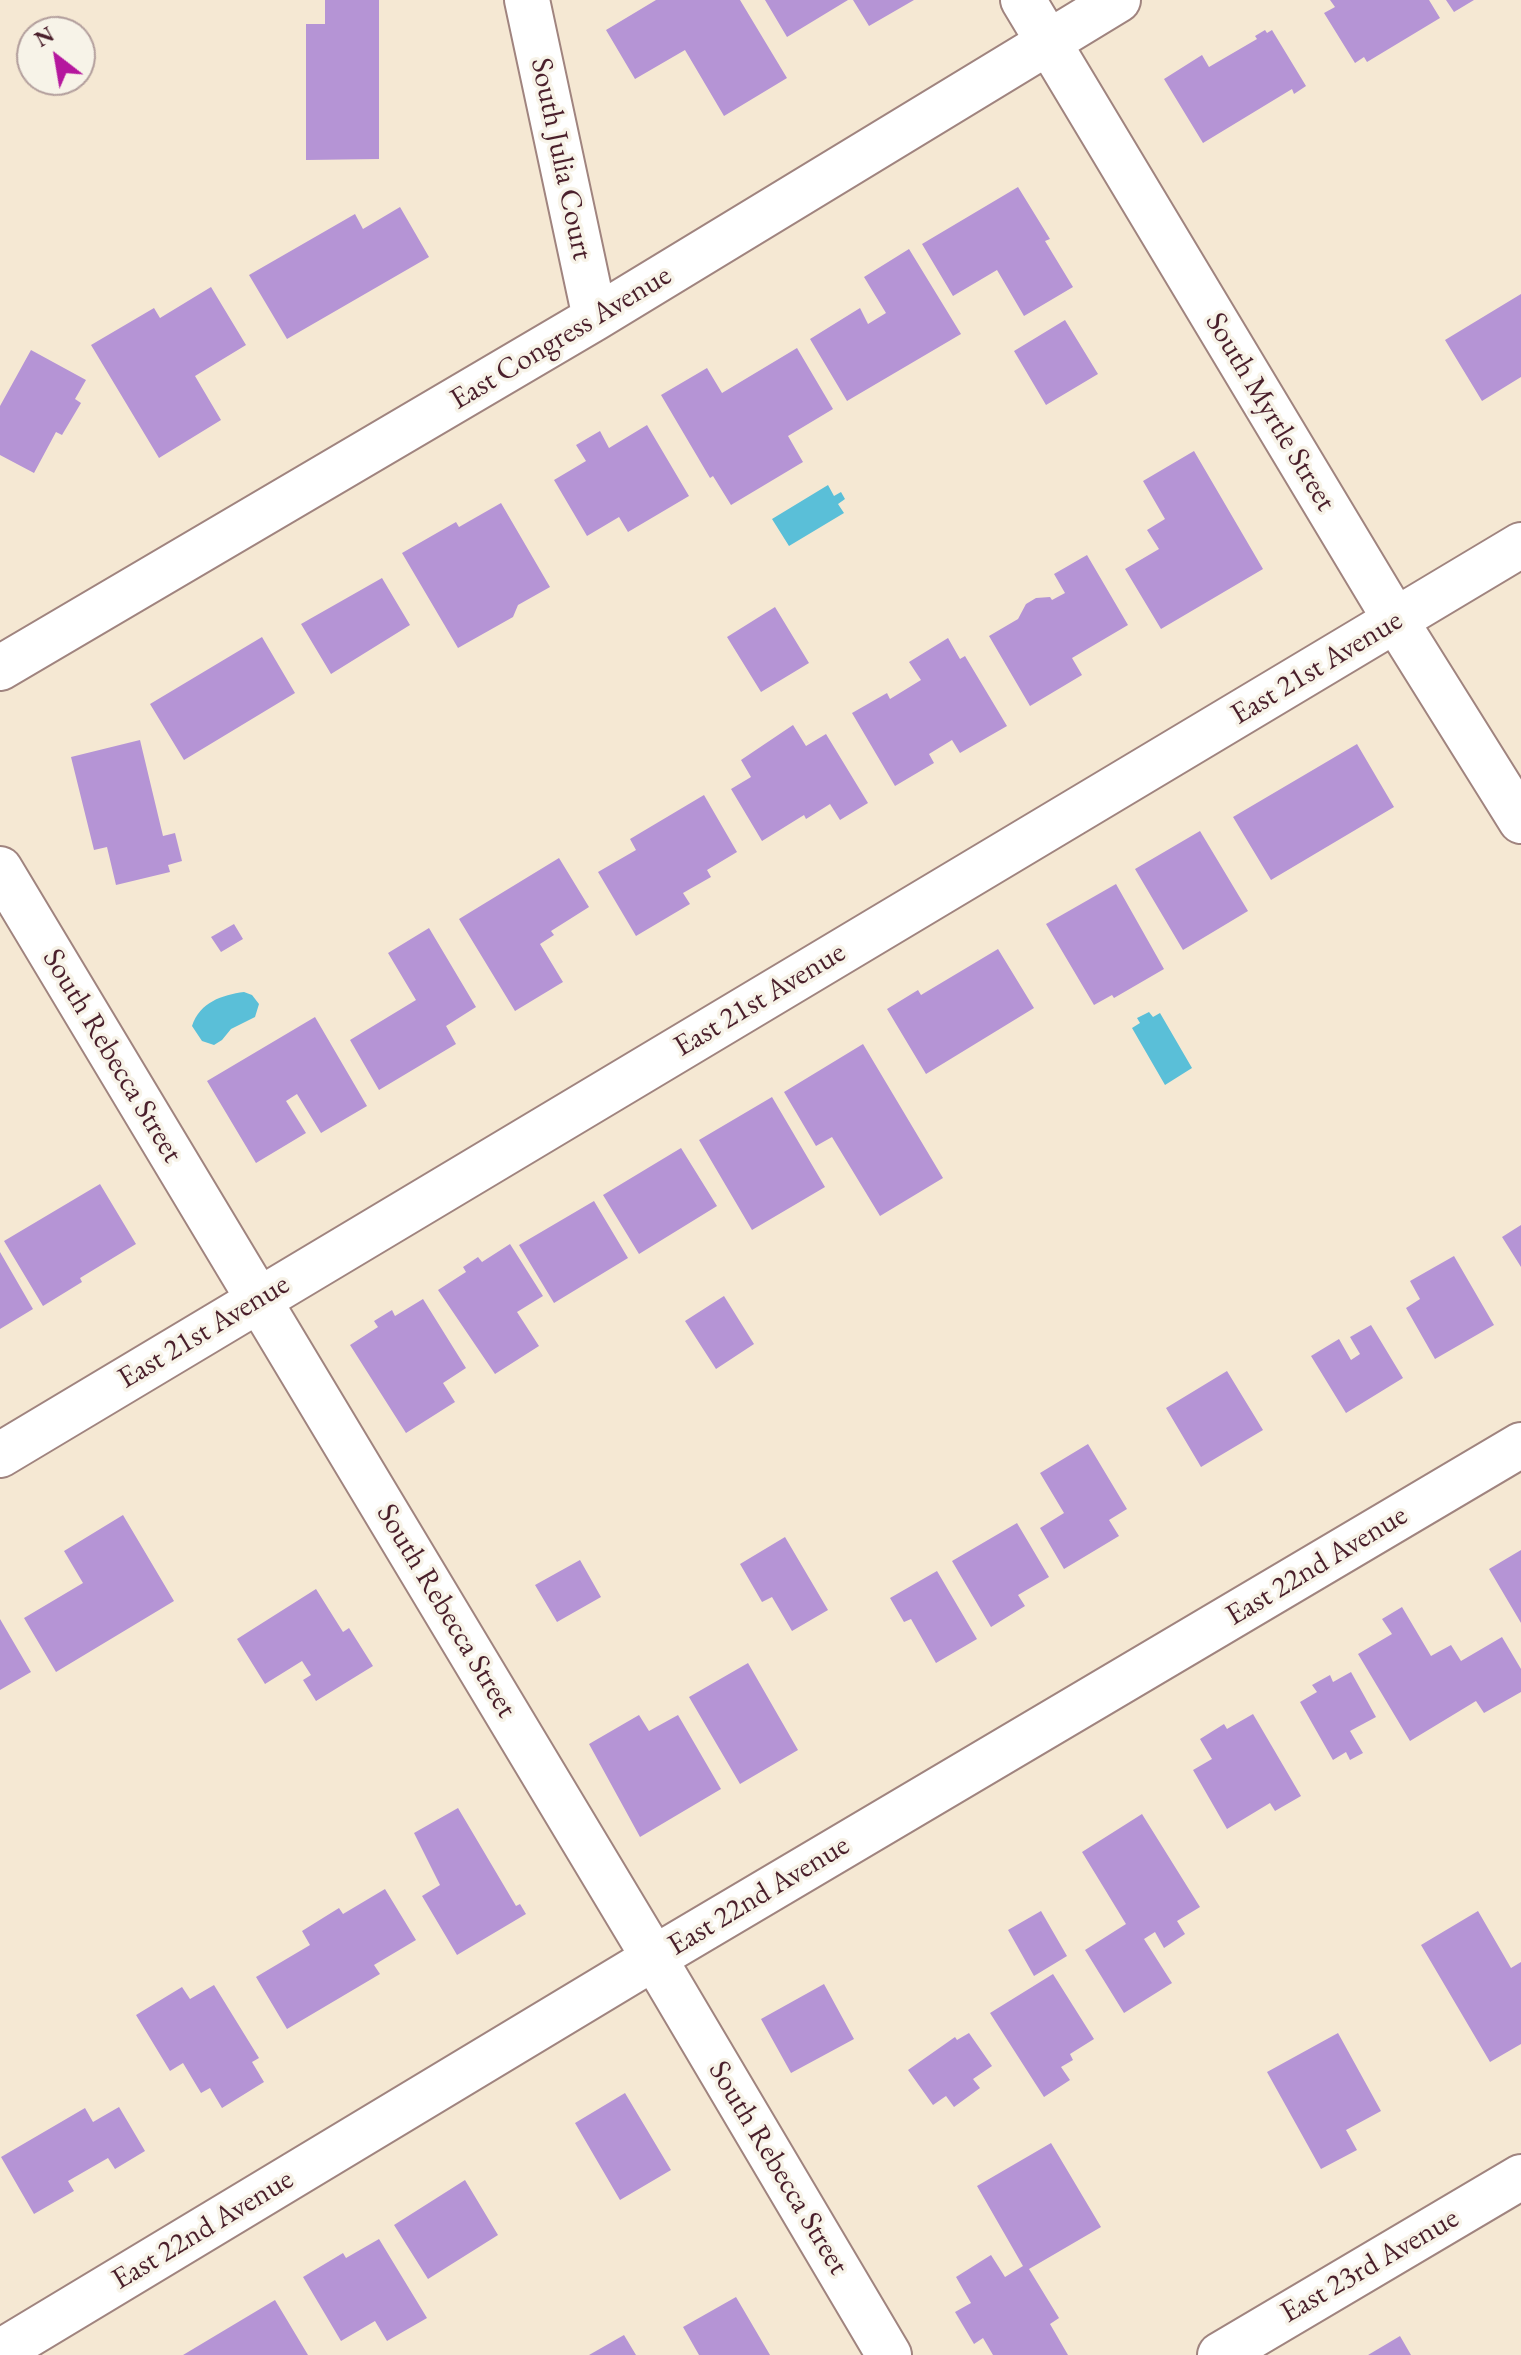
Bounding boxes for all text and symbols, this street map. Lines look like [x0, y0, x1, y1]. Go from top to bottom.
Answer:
north arrow [16, 16, 96, 96]
text: N [29, 20, 60, 54]
street label: South Julia Court [522, 55, 600, 263]
street label: East Congress Avenue [444, 258, 678, 418]
street label: South Myrtle Street [1197, 306, 1343, 518]
street label: East 21st Avenue [1225, 603, 1409, 733]
street label: East 21st Avenue [668, 935, 852, 1065]
street label: South Rebecca Street [34, 943, 190, 1169]
street label: East 21st Avenue [112, 1267, 296, 1397]
street label: South Rebecca Street [368, 1498, 524, 1724]
street label: East 22nd Avenue [1220, 1498, 1414, 1634]
street label: East 22nd Avenue [662, 1828, 856, 1964]
street label: South Rebecca Street [700, 2055, 856, 2281]
street label: East 22nd Avenue [106, 2162, 300, 2298]
street label: East 23rd Avenue [1275, 2201, 1465, 2331]

